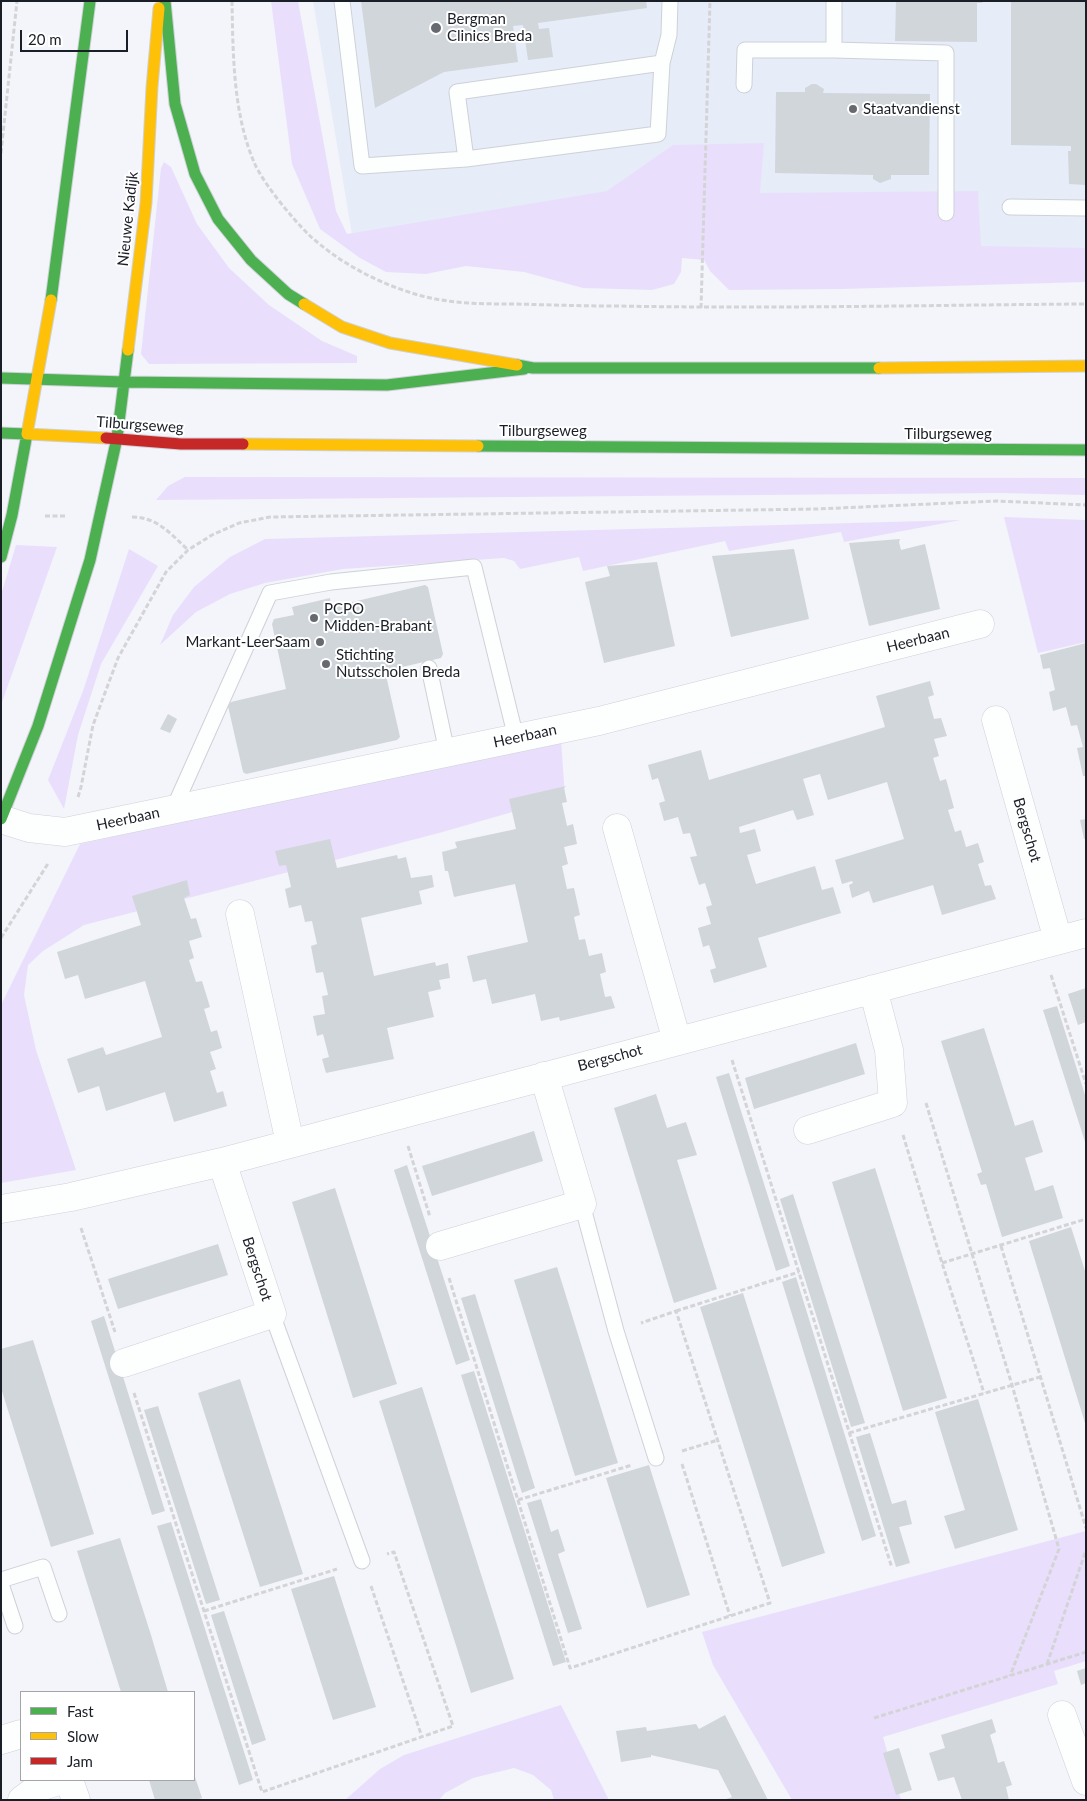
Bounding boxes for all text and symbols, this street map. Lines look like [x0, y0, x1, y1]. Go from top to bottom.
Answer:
place label: Bergman Clinics Breda [447, 10, 532, 45]
scale bar [22, 20, 130, 52]
marker: Bergman Clinics Breda [429, 21, 443, 35]
text: 20 m [28, 30, 62, 48]
place label: Staatvandienst [863, 100, 960, 118]
marker: Staatvandienst [847, 103, 859, 115]
street label: Nieuwe Kadijk [114, 171, 142, 267]
street label: Tilburgseweg [96, 413, 184, 437]
street label: Tilburgseweg [499, 422, 587, 440]
street label: Tilburgseweg [904, 425, 992, 443]
place label: PCPO Midden-Brabant [324, 600, 432, 635]
marker: PCPO Midden-Brabant [308, 612, 320, 624]
street label: Heerbaan [885, 624, 951, 656]
place label: Markant-LeerSaam [185, 633, 310, 651]
marker: Markant-LeerSaam [314, 636, 326, 648]
place label: Stichting Nutsscholen Breda [336, 646, 460, 681]
marker: Stichting Nutsscholen Breda [320, 658, 332, 670]
street label: Heerbaan [492, 721, 558, 751]
street label: Bergschot [1009, 796, 1045, 864]
street label: Heerbaan [95, 804, 161, 834]
street label: Bergschot [576, 1041, 644, 1075]
street label: Bergschot [238, 1235, 276, 1303]
legend [20, 1691, 195, 1781]
text: Fast [67, 1702, 94, 1720]
text: Slow [67, 1727, 99, 1745]
text: Jam [67, 1752, 93, 1770]

